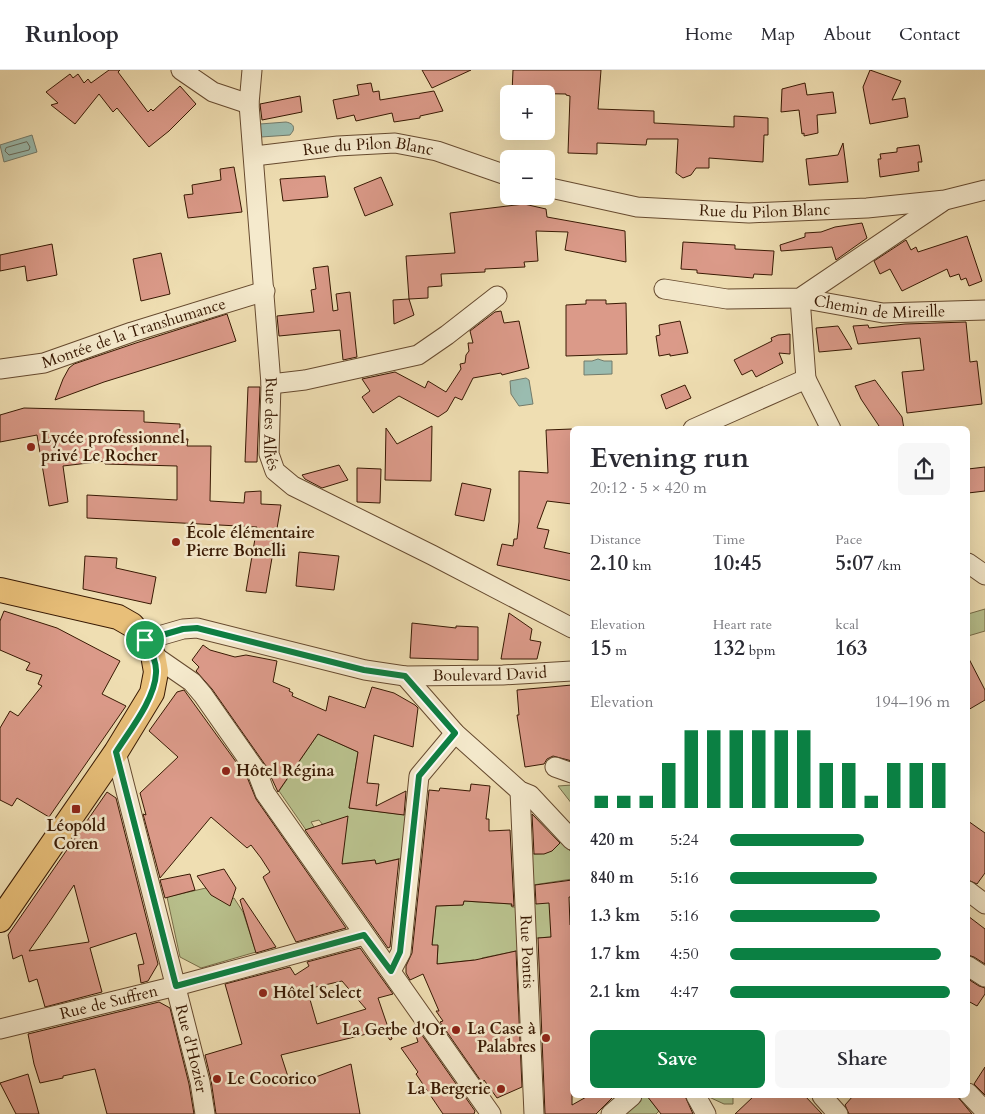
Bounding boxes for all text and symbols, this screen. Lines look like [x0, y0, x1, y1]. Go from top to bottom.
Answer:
text: Runloop [25, 18, 119, 51]
text: Home [685, 22, 733, 47]
text: Map [761, 22, 795, 47]
text: About [823, 22, 871, 47]
text: Contact [899, 22, 960, 47]
map controls [500, 85, 555, 205]
button: + [500, 85, 555, 140]
street label: Rue du Pilon Blanc [302, 132, 435, 161]
button: − [500, 150, 555, 205]
street label: Rue du Pilon Blanc [698, 199, 831, 224]
street label: Chemin de Mireille [812, 290, 945, 324]
street label: Montée de la Transhumance [39, 293, 229, 374]
street label: Rue des Alliés [258, 376, 285, 473]
place label: Lycée professionnel privé Le Rocher [41, 427, 185, 467]
text: Evening run [590, 439, 749, 477]
marker: Lycée professionnel privé Le Rocher [25, 441, 37, 453]
button: share [898, 443, 950, 495]
text: 20:12 · 5 × 420 m [590, 477, 707, 499]
place label: École élémentaire Pierre Bonelli [186, 521, 315, 562]
text: Distance [590, 530, 641, 549]
text: Time [713, 530, 745, 549]
text: Pace [835, 530, 862, 549]
marker: École élémentaire Pierre Bonelli [170, 536, 182, 548]
text: 2.10 [590, 549, 628, 578]
text: 10:45 [713, 549, 762, 578]
text: 5:07 [835, 549, 874, 578]
text: km [628, 556, 651, 575]
text: /km [874, 556, 901, 575]
text: Elevation [590, 615, 646, 634]
text: Heart rate [713, 615, 772, 634]
text: kcal [835, 615, 859, 634]
pin [124, 619, 166, 661]
icon: arrive [131, 626, 159, 654]
text: 15 [590, 634, 612, 663]
text: 132 [713, 634, 745, 663]
text: 163 [835, 634, 868, 663]
text: m [612, 641, 627, 660]
text: bpm [745, 641, 776, 660]
street label: Boulevard David [432, 661, 548, 687]
text: Elevation [590, 691, 654, 713]
text: 194–196 m [874, 691, 950, 713]
place label: Hôtel Régina [236, 760, 335, 782]
marker: Hôtel Régina [220, 765, 232, 777]
marker: Léopold Coren [70, 803, 82, 815]
place label: Léopold Coren [46, 815, 106, 855]
text: 420 m [590, 829, 634, 851]
text: 5:24 [670, 829, 699, 851]
text: 840 m [590, 867, 634, 889]
text: 5:16 [670, 867, 699, 889]
text: 1.3 km [590, 905, 640, 927]
text: 5:16 [670, 905, 699, 927]
street label: Rue Pontis [514, 915, 540, 989]
text: 1.7 km [590, 943, 640, 965]
text: 4:50 [670, 943, 699, 965]
street label: Rue de Suffren [58, 980, 160, 1025]
text: 2.1 km [590, 981, 640, 1003]
text: 4:47 [670, 981, 699, 1003]
place label: Hôtel Select [273, 982, 362, 1004]
marker: Hôtel Select [257, 987, 269, 999]
street label: Rue d'Hozier [170, 1002, 213, 1094]
place label: La Case à Palabres [467, 1018, 536, 1058]
place label: La Gerbe d'Or [342, 1019, 447, 1041]
marker: La Gerbe d'Or [450, 1024, 462, 1036]
button: Save [590, 1030, 765, 1088]
button: Share [775, 1030, 950, 1088]
marker: La Case à Palabres [540, 1032, 552, 1044]
place label: Le Cocorico [227, 1068, 317, 1090]
marker: Le Cocorico [211, 1073, 223, 1085]
place label: La Bergerie [407, 1078, 491, 1100]
marker: La Bergerie [495, 1083, 507, 1095]

